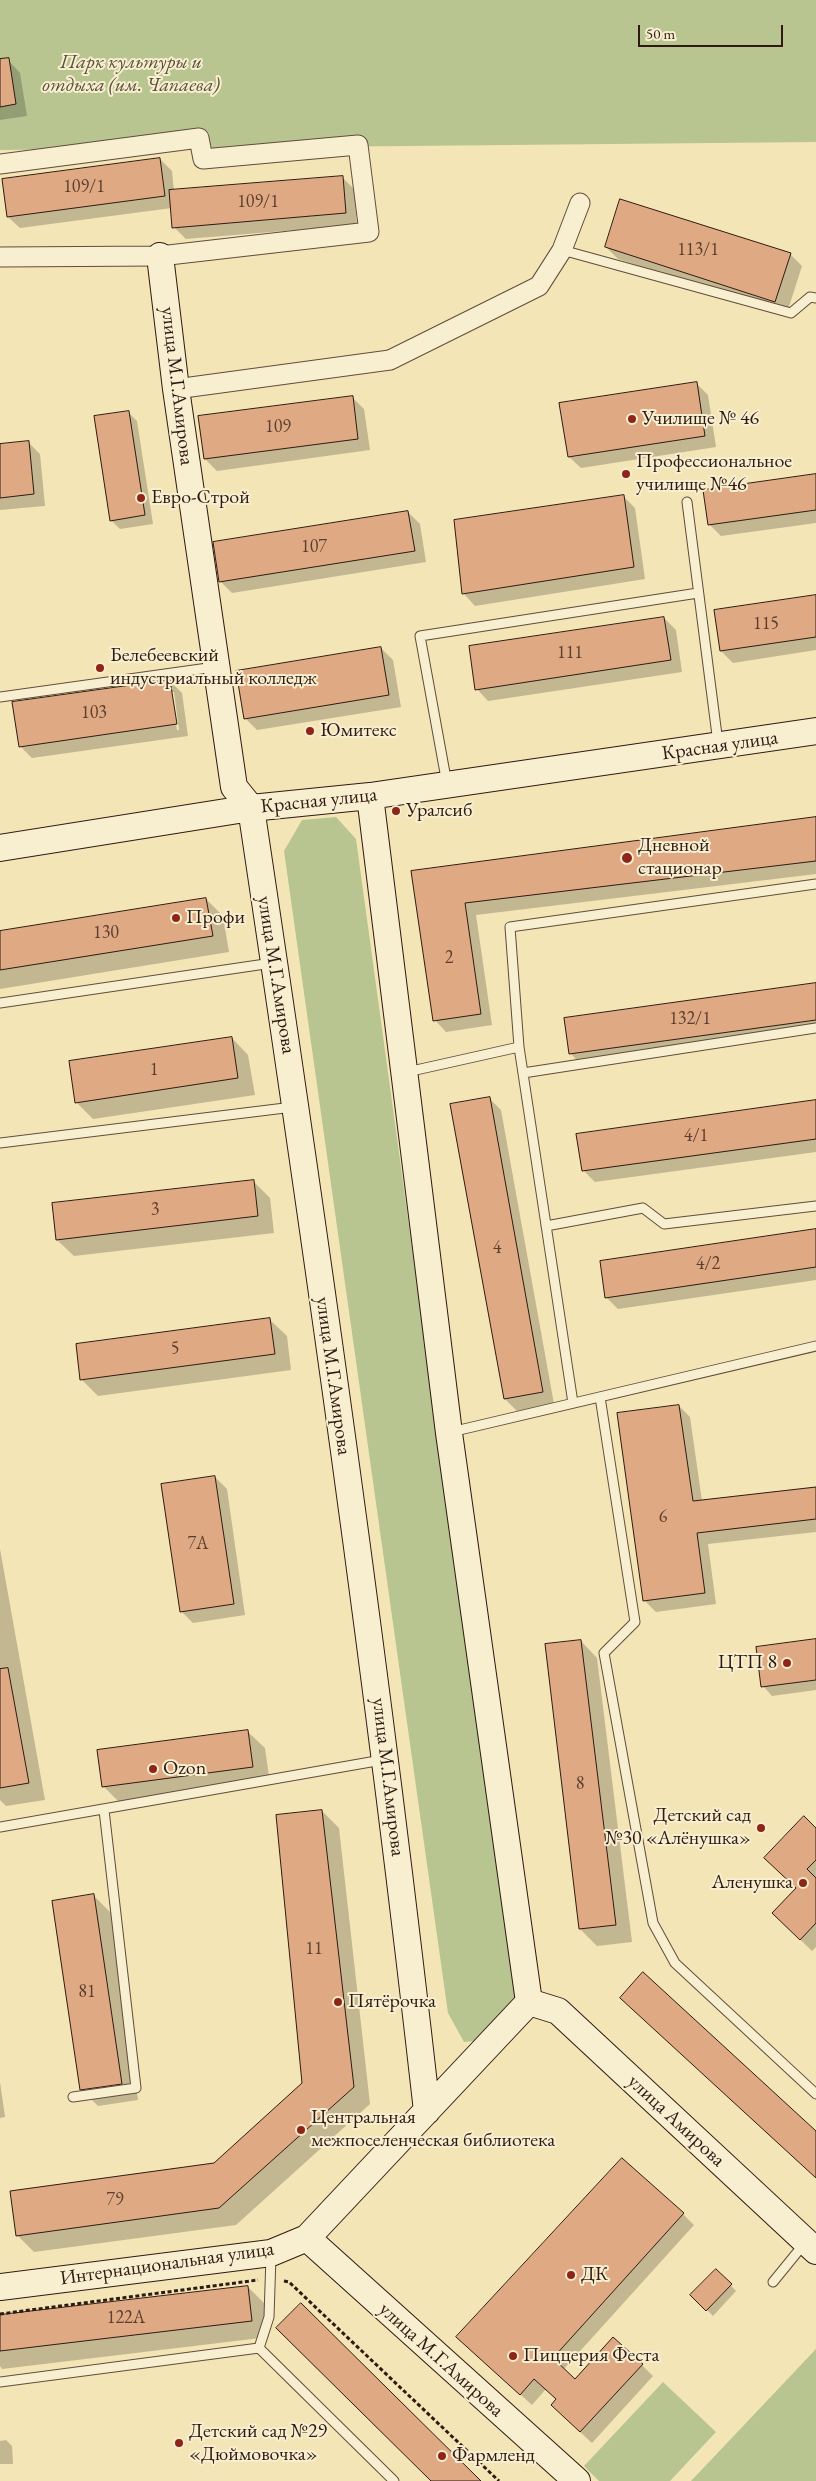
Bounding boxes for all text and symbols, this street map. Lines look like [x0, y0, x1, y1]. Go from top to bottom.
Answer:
scale bar [641, 15, 786, 47]
text: 50 m [646, 24, 675, 43]
park label: Парк культуры и отдыха (им. Чапаева) [42, 51, 220, 98]
house number: 109/1 [63, 176, 105, 198]
house number: 109/1 [237, 191, 279, 213]
house number: 113/1 [677, 239, 719, 261]
street label: улица М.Г.Амирова [155, 305, 199, 467]
place label: Училище № 46 [642, 407, 759, 431]
marker: Училище № 46 [626, 413, 638, 425]
house number: 109 [265, 416, 291, 438]
place label: Профессиональное училище №46 [636, 450, 792, 497]
marker: Профессиональное училище №46 [620, 468, 632, 480]
place label: Евро-Строй [151, 486, 250, 510]
marker: Евро-Строй [135, 492, 147, 504]
house number: 107 [301, 536, 327, 558]
house number: 115 [753, 613, 779, 635]
house number: 111 [557, 642, 583, 664]
place label: Белебеевский индустриальный колледж [110, 644, 317, 691]
marker: Белебеевский индустриальный колледж [94, 662, 106, 674]
house number: 103 [81, 702, 107, 724]
place label: Юмитекс [320, 719, 397, 743]
marker: Юмитекс [304, 725, 316, 737]
street label: Красная улица [660, 726, 780, 766]
street label: Красная улица [260, 783, 378, 819]
place label: Уралсиб [406, 799, 472, 823]
marker: Уралсиб [390, 805, 402, 817]
place label: Дневной стационар [638, 834, 722, 881]
marker: Дневной стационар [620, 851, 634, 865]
street label: улица М.Г.Амирова [252, 894, 300, 1056]
place label: Профи [186, 906, 245, 930]
marker: Профи [170, 912, 182, 924]
house number: 130 [93, 922, 119, 944]
house number: 2 [445, 947, 453, 969]
house number: 132/1 [669, 1008, 711, 1030]
house number: 1 [150, 1059, 158, 1081]
house number: 4/1 [684, 1125, 708, 1147]
house number: 3 [151, 1199, 159, 1221]
house number: 4 [493, 1237, 501, 1259]
house number: 4/2 [696, 1253, 720, 1275]
street label: улица М.Г.Амирова [310, 1295, 356, 1457]
house number: 5 [171, 1338, 179, 1360]
house number: 6 [659, 1506, 667, 1528]
house number: 7А [187, 1533, 209, 1555]
place label: ЦТП 8 [718, 1651, 777, 1675]
marker: ЦТП 8 [781, 1657, 793, 1669]
street label: улица М.Г.Амирова [366, 1696, 410, 1858]
place label: Ozon [163, 1757, 206, 1781]
marker: Ozon [147, 1763, 159, 1775]
house number: 8 [576, 1773, 584, 1795]
place label: Детский сад №30 «Алёнушка» [605, 1804, 751, 1851]
marker: Детский сад №30 «Алёнушка» [755, 1822, 767, 1834]
place label: Аленушка [711, 1871, 793, 1895]
marker: Аленушка [797, 1877, 809, 1889]
house number: 11 [305, 1938, 323, 1960]
house number: 81 [78, 1981, 96, 2003]
place label: Пятёрочка [348, 1990, 436, 2014]
marker: Пятёрочка [332, 1996, 344, 2008]
street label: улица Амирова [622, 2070, 730, 2172]
place label: Центральная межпоселенческая библиотека [311, 2106, 555, 2153]
marker: Центральная межпоселенческая библиотека [295, 2124, 307, 2136]
house number: 79 [106, 2189, 124, 2211]
street label: Интернациональная улица [58, 2237, 276, 2291]
place label: ДК [581, 2263, 608, 2287]
marker: ДК [565, 2269, 577, 2281]
street label: улица М.Г.Амирова [374, 2298, 508, 2422]
house number: 122А [107, 2307, 145, 2329]
place label: Пиццерия Феста [523, 2344, 660, 2368]
marker: Пиццерия Феста [507, 2350, 519, 2362]
place label: Детский сад №29 «Дюймовочка» [189, 2420, 327, 2467]
marker: Детский сад №29 «Дюймовочка» [173, 2437, 185, 2449]
place label: Фармленд [452, 2444, 535, 2468]
marker: Фармленд [436, 2450, 448, 2462]

